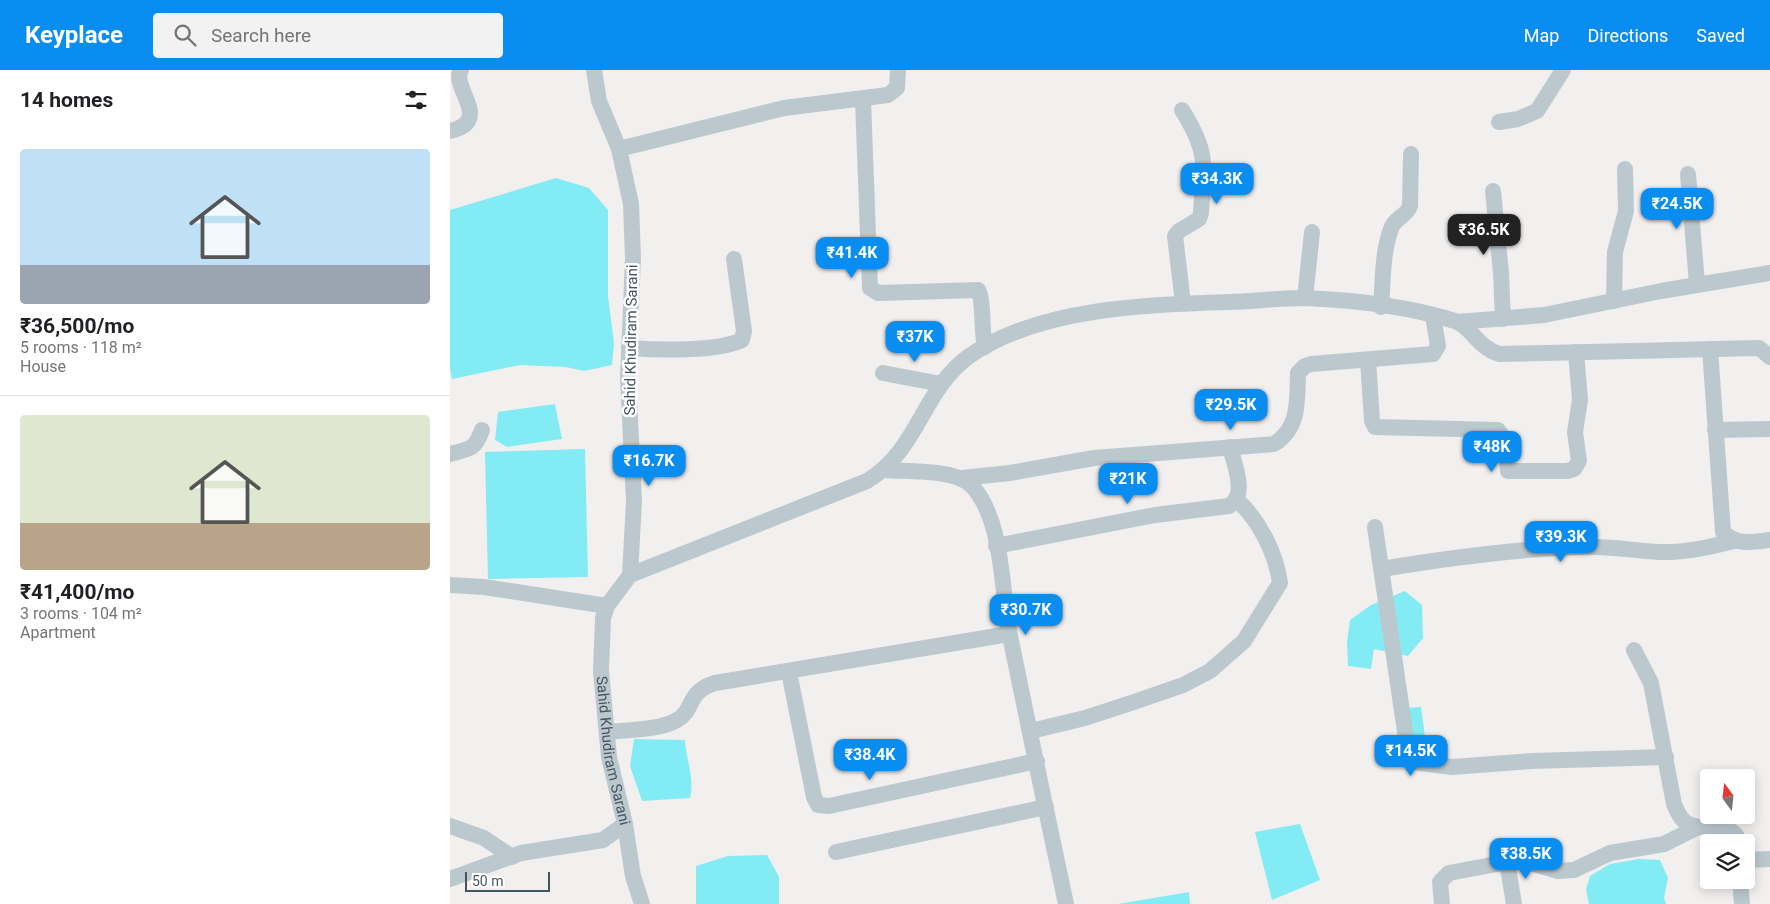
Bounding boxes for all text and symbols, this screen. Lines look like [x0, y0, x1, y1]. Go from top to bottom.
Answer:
search box [153, 13, 503, 58]
text: Keyplace [25, 21, 123, 49]
icon: search [171, 21, 199, 49]
text: Search here [211, 24, 311, 47]
text: Map [1524, 25, 1559, 46]
text: Directions [1587, 25, 1668, 46]
text: Saved [1696, 25, 1745, 46]
icon: filters [402, 86, 430, 114]
text: 14 homes [20, 88, 113, 112]
pin: ₹34.3K [1176, 162, 1258, 205]
text: ₹34.3K [1192, 169, 1242, 188]
icon: home [180, 182, 270, 272]
pin: ₹24.5K [1636, 188, 1718, 230]
text: ₹24.5K [1652, 194, 1702, 213]
pin: ₹36.5K [1443, 214, 1525, 256]
text: ₹36.5K [1459, 220, 1509, 239]
pin: ₹41.4K [811, 236, 893, 279]
text: ₹41.4K [827, 243, 877, 262]
street label: Sahid Khudiram Sarani [621, 264, 641, 416]
text: ₹36,500/mo [20, 314, 134, 338]
pin: ₹37K [885, 320, 945, 363]
text: ₹37K [897, 327, 933, 346]
text: 5 rooms · 118 m² [20, 338, 142, 357]
text: House [20, 357, 66, 376]
pin: ₹29.5K [1190, 388, 1272, 431]
text: ₹29.5K [1206, 395, 1256, 414]
pin: ₹48K [1462, 430, 1522, 473]
text: ₹48K [1474, 437, 1510, 456]
pin: ₹16.7K [608, 444, 690, 487]
icon: home [180, 447, 270, 537]
text: ₹16.7K [624, 451, 674, 470]
pin: ₹21K [1098, 462, 1158, 505]
text: ₹21K [1110, 469, 1146, 488]
pin: ₹39.3K [1520, 520, 1602, 563]
text: ₹39.3K [1536, 527, 1586, 546]
text: ₹41,400/mo [20, 580, 134, 604]
pin: ₹30.7K [985, 594, 1067, 636]
text: ₹30.7K [1001, 600, 1051, 619]
text: 3 rooms · 104 m² [20, 604, 142, 623]
text: Apartment [20, 623, 96, 642]
street label: Sahid Khudiram Sarani [593, 675, 634, 827]
pin: ₹14.5K [1370, 734, 1452, 777]
pin: ₹38.4K [829, 738, 911, 781]
text: ₹14.5K [1386, 741, 1436, 760]
text: ₹38.4K [845, 745, 895, 764]
north arrow [1700, 769, 1755, 824]
map controls [1700, 769, 1755, 889]
button: layers [1700, 834, 1755, 889]
pin: ₹38.5K [1485, 838, 1567, 880]
text: ₹38.5K [1501, 844, 1551, 863]
scale bar [465, 869, 550, 892]
text: 50 m [472, 873, 504, 889]

